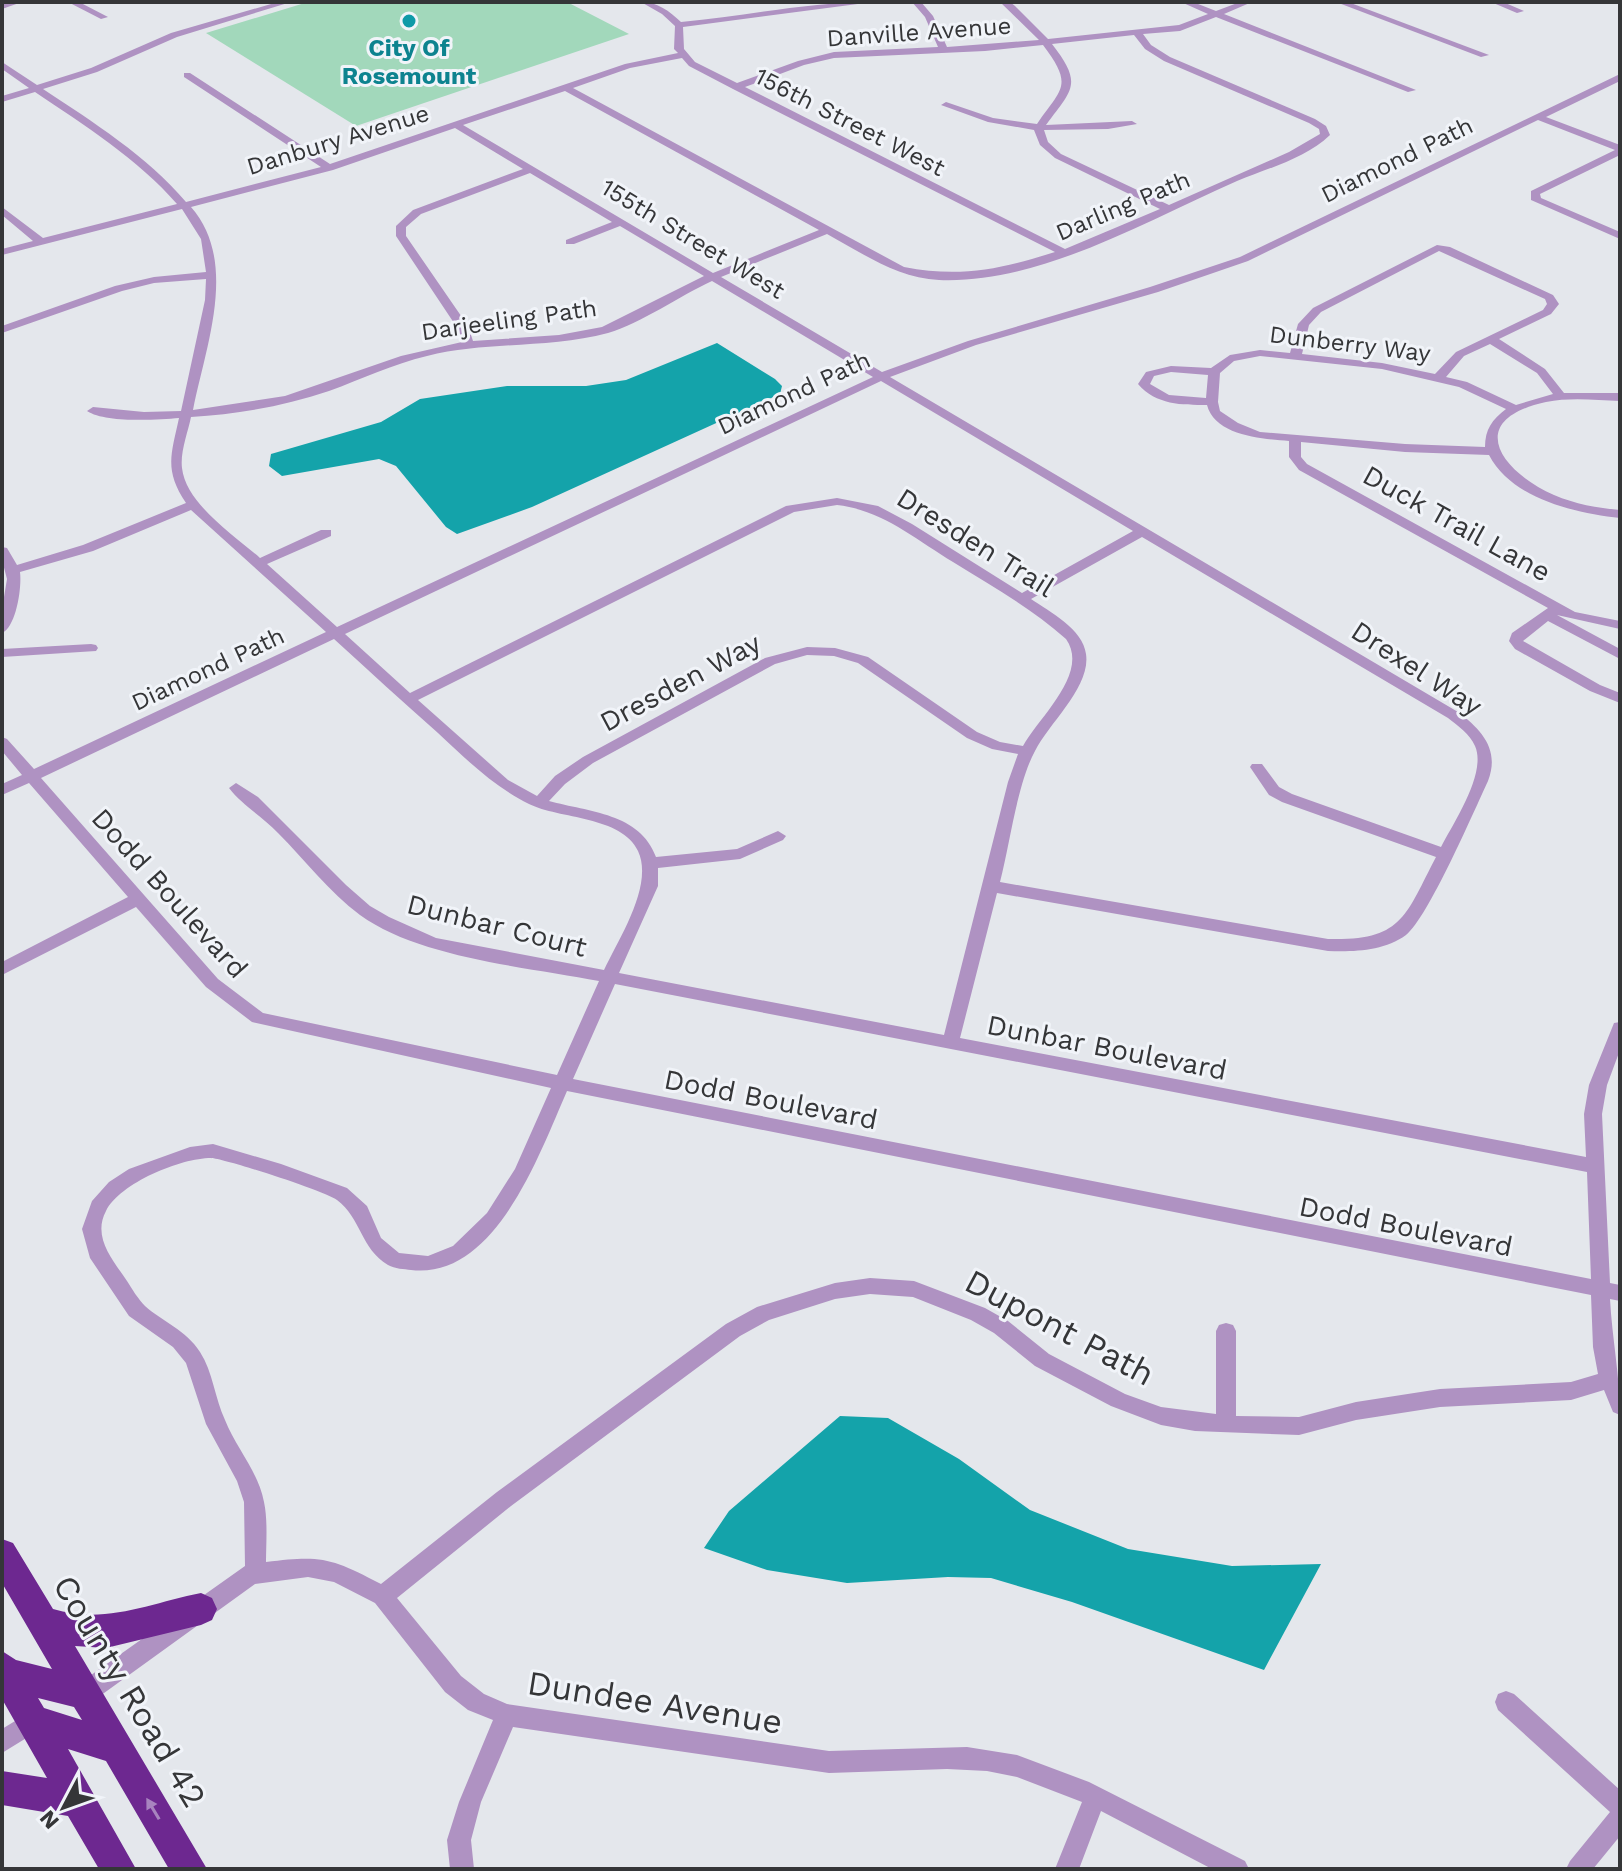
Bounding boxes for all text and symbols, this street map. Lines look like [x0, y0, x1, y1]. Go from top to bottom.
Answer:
marker: City Of Rosemount [400, 12, 418, 30]
street label: Danville Avenue [826, 12, 1012, 52]
place label: City Of Rosemount [342, 34, 477, 90]
street label: 156th Street West [750, 62, 950, 182]
street label: Danbury Avenue [243, 99, 433, 181]
street label: Diamond Path [1317, 111, 1477, 209]
street label: Darling Path [1052, 165, 1194, 247]
street label: 155th Street West [596, 173, 790, 305]
street label: Darjeeling Path [419, 294, 599, 346]
street label: Dunberry Way [1268, 320, 1433, 368]
street label: Diamond Path [713, 345, 875, 441]
street label: Duck Trail Lane [1357, 458, 1556, 589]
street label: Dresden Trail [891, 481, 1061, 604]
street label: Drexel Way [1345, 614, 1489, 723]
street label: Diamond Path [127, 621, 289, 717]
street label: Dresden Way [594, 626, 767, 739]
street label: Dodd Boulevard [85, 802, 254, 985]
street label: Dunbar Court [404, 887, 590, 964]
street label: Dunbar Boulevard [984, 1008, 1230, 1087]
street label: Dodd Boulevard [661, 1063, 881, 1136]
street label: Dodd Boulevard [1296, 1190, 1516, 1263]
street label: Dupont Path [959, 1260, 1161, 1394]
street label: County Road 42 [45, 1568, 215, 1814]
street label: Dundee Avenue [525, 1662, 785, 1742]
north arrow [24, 1767, 104, 1847]
one-way arrow [146, 1797, 160, 1820]
text: N [34, 1805, 64, 1834]

